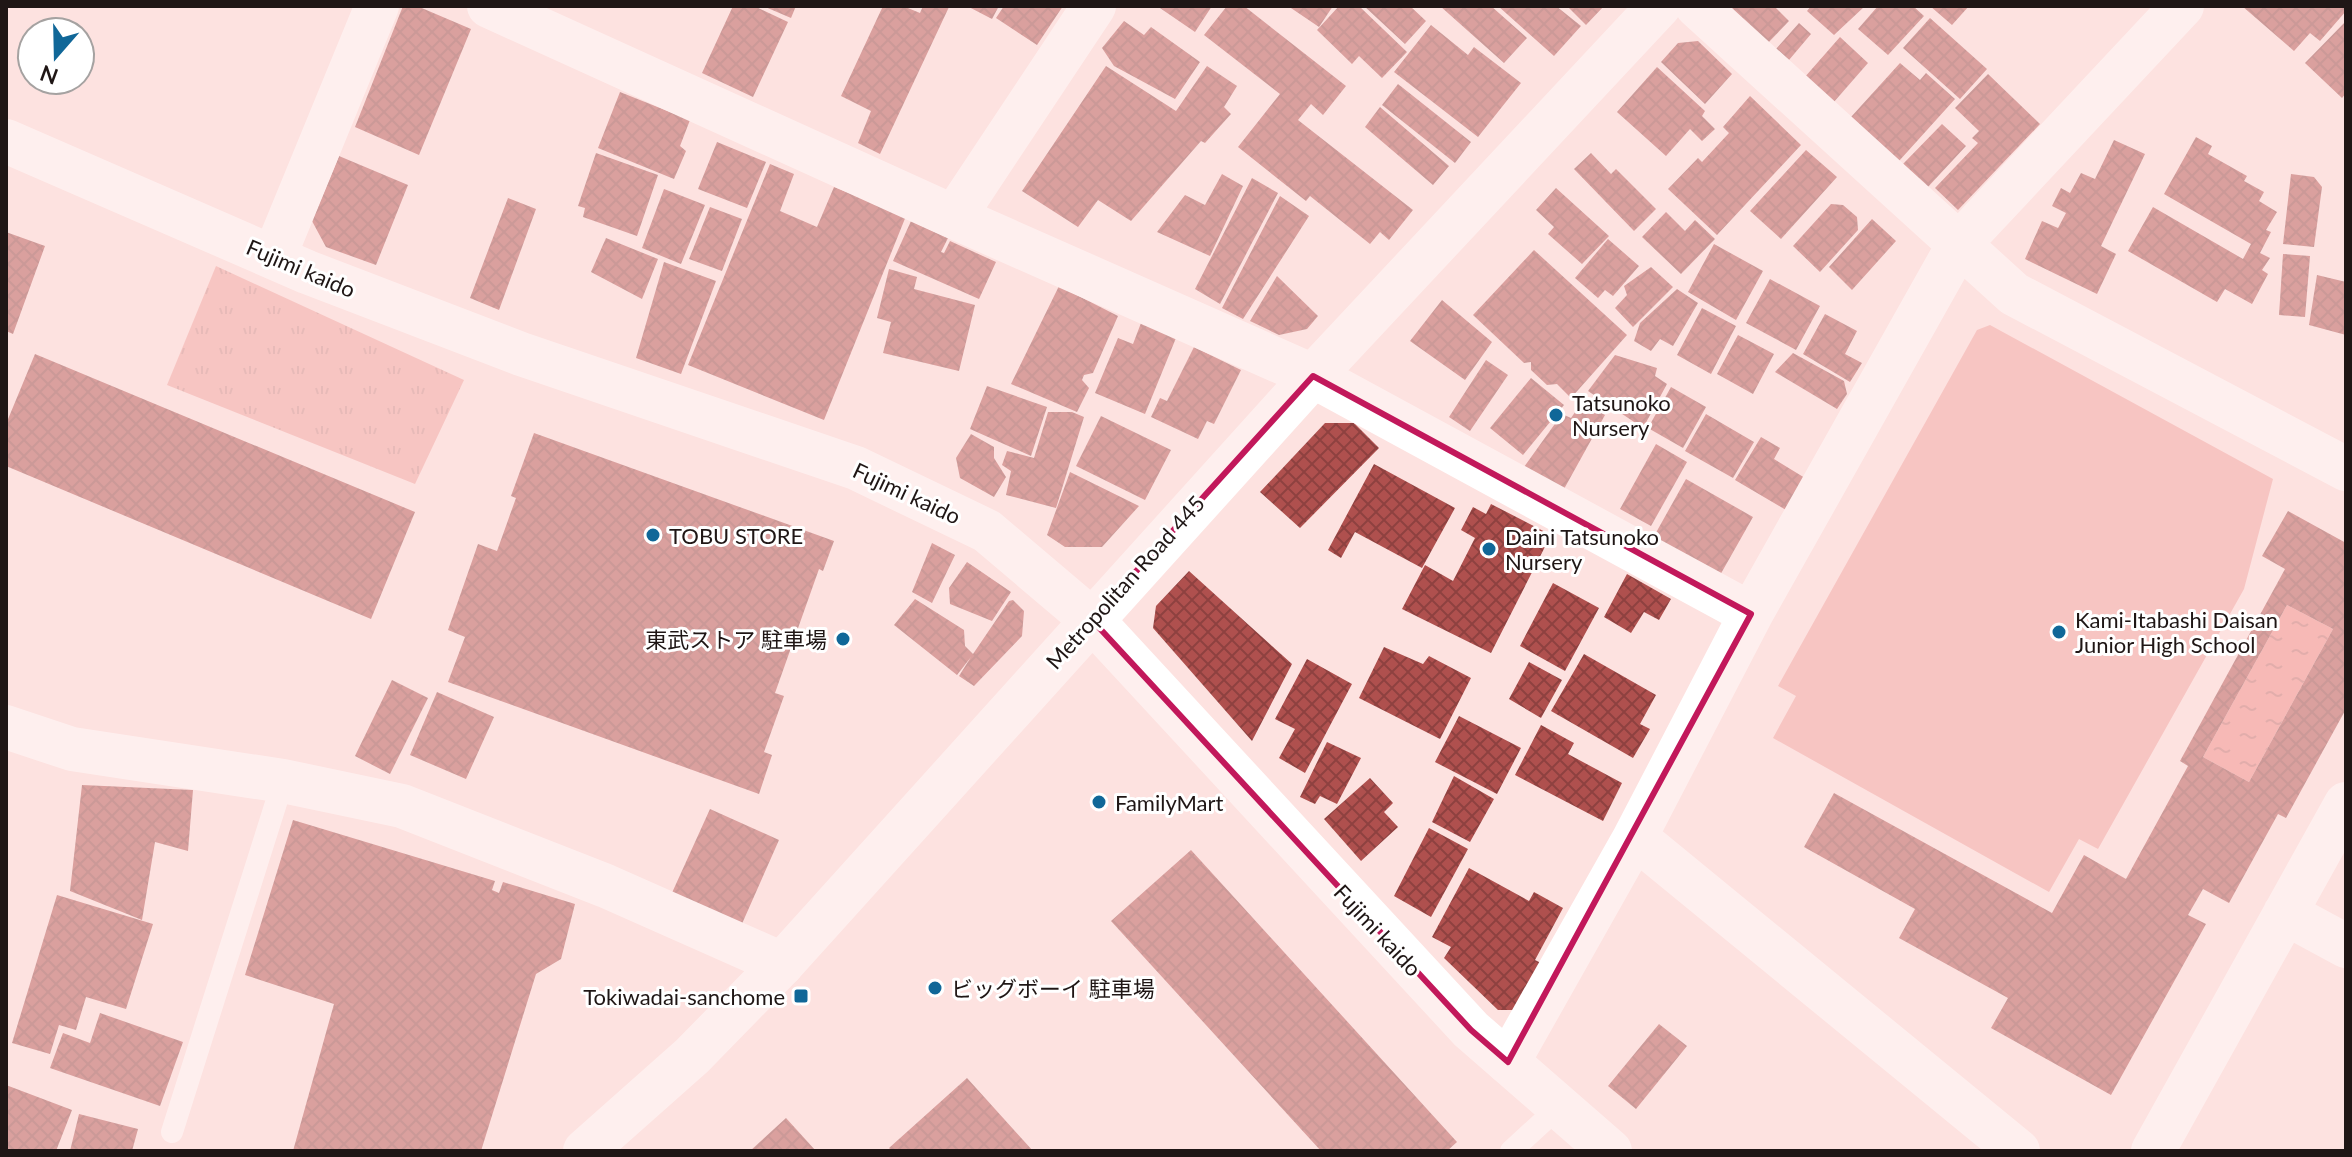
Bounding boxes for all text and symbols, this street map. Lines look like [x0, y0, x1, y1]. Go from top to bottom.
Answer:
north arrow [16, 16, 96, 96]
text: N [36, 60, 62, 91]
street label: Fujimi kaido [243, 233, 359, 303]
place label: Tatsunoko Nursery [1572, 389, 1671, 441]
marker: Tatsunoko Nursery [1547, 406, 1565, 424]
street label: Fujimi kaido [849, 456, 965, 530]
street label: Metropolitan Road 445 [1040, 490, 1210, 674]
place label: TOBU STORE [669, 522, 803, 549]
place label: Daini Tatsunoko Nursery [1505, 523, 1659, 575]
marker: TOBU STORE [644, 526, 662, 544]
marker: Daini Tatsunoko Nursery [1480, 540, 1498, 558]
place label: Kami-Itabashi Daisan Junior High School [2075, 606, 2278, 658]
marker: Kami-Itabashi Daisan Junior High School [2050, 623, 2068, 641]
place label: 東武ストア 駐車場 [645, 626, 827, 653]
marker: 東武ストア 駐車場 [834, 630, 852, 648]
place label: FamilyMart [1115, 789, 1224, 816]
marker: FamilyMart [1090, 793, 1108, 811]
street label: Fujimi kaido [1329, 879, 1427, 981]
place label: ビッグボーイ 駐車場 [951, 975, 1155, 1002]
marker: ビッグボーイ 駐車場 [926, 979, 944, 997]
place label: Tokiwadai-sanchome [583, 983, 785, 1010]
marker: Tokiwadai-sanchome [792, 987, 810, 1005]

